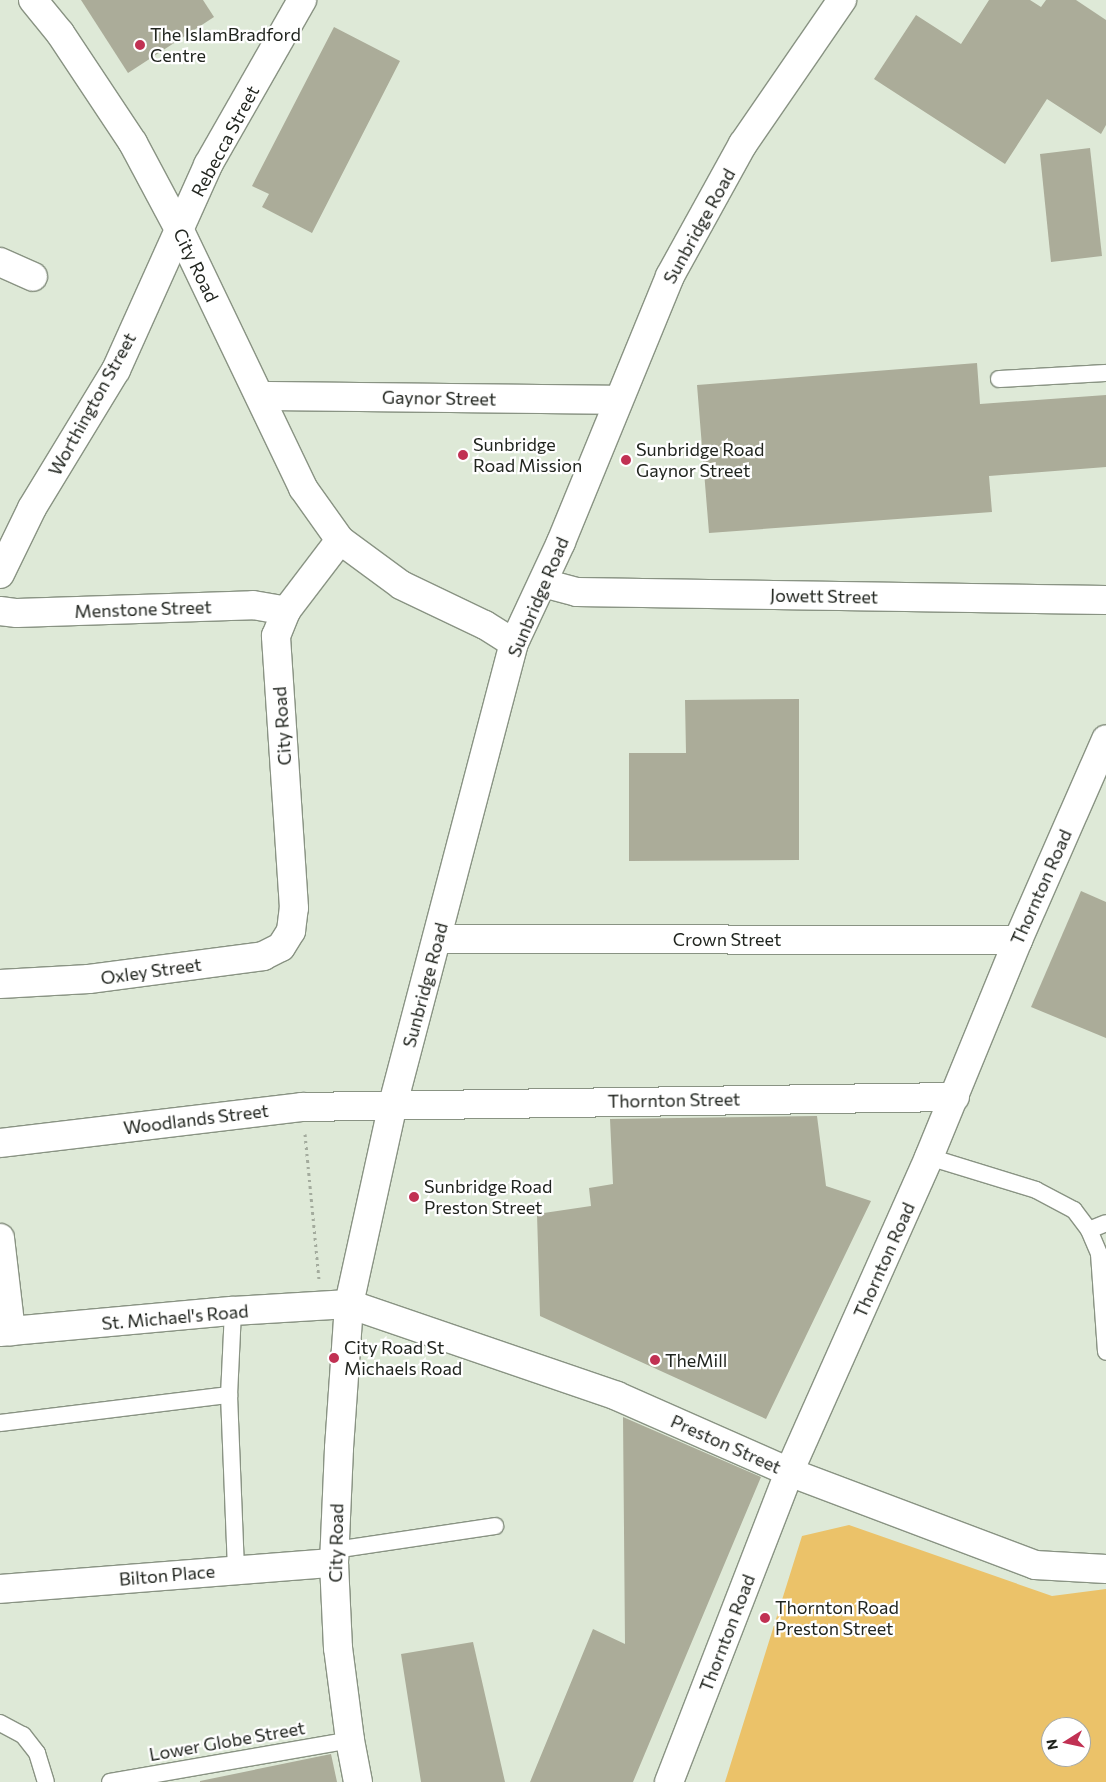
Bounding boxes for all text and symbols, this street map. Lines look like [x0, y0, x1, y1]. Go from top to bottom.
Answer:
place label: The IslamBradford Centre [150, 24, 301, 66]
marker: The IslamBradford Centre [134, 39, 146, 51]
street label: Rebecca Street [187, 82, 263, 200]
street label: Sunbridge Road [658, 165, 740, 287]
street label: City Road [169, 225, 223, 305]
street label: Worthington Street [44, 329, 140, 479]
street label: Gaynor Street [382, 386, 496, 410]
place label: Sunbridge Road Mission [473, 434, 582, 476]
place label: Sunbridge Road Gaynor Street [636, 439, 764, 482]
marker: Sunbridge Road Mission [457, 449, 469, 461]
marker: Sunbridge Road Gaynor Street [620, 454, 632, 466]
street label: Sunbridge Road [503, 534, 573, 660]
street label: Jowett Street [770, 584, 878, 608]
street label: Menstone Street [74, 596, 212, 622]
street label: City Road [268, 686, 296, 766]
street label: Thornton Road [1006, 826, 1076, 948]
street label: Sunbridge Road [398, 920, 452, 1050]
street label: Crown Street [673, 928, 781, 950]
street label: Oxley Street [99, 953, 203, 989]
street label: Thornton Street [607, 1088, 741, 1112]
street label: Woodlands Street [122, 1099, 270, 1139]
place label: Sunbridge Road Preston Street [424, 1176, 552, 1218]
marker: Sunbridge Road Preston Street [408, 1191, 420, 1203]
street label: Thornton Road [849, 1199, 919, 1321]
street label: St. Michael's Road [101, 1300, 249, 1334]
place label: City Road St Michaels Road [344, 1337, 462, 1380]
place label: TheMill [665, 1349, 727, 1371]
marker: City Road St Michaels Road [328, 1352, 340, 1364]
marker: TheMill [649, 1354, 661, 1366]
street label: Preston Street [668, 1410, 784, 1478]
street label: City Road [325, 1503, 347, 1583]
street label: Bilton Place [118, 1560, 216, 1590]
street label: Thornton Road [695, 1571, 759, 1695]
place label: Thornton Road Preston Street [775, 1597, 899, 1640]
marker: Thornton Road Preston Street [759, 1612, 771, 1624]
street label: Lower Globe Street [147, 1717, 307, 1765]
north arrow [1041, 1717, 1091, 1767]
text: N [1042, 1738, 1061, 1751]

